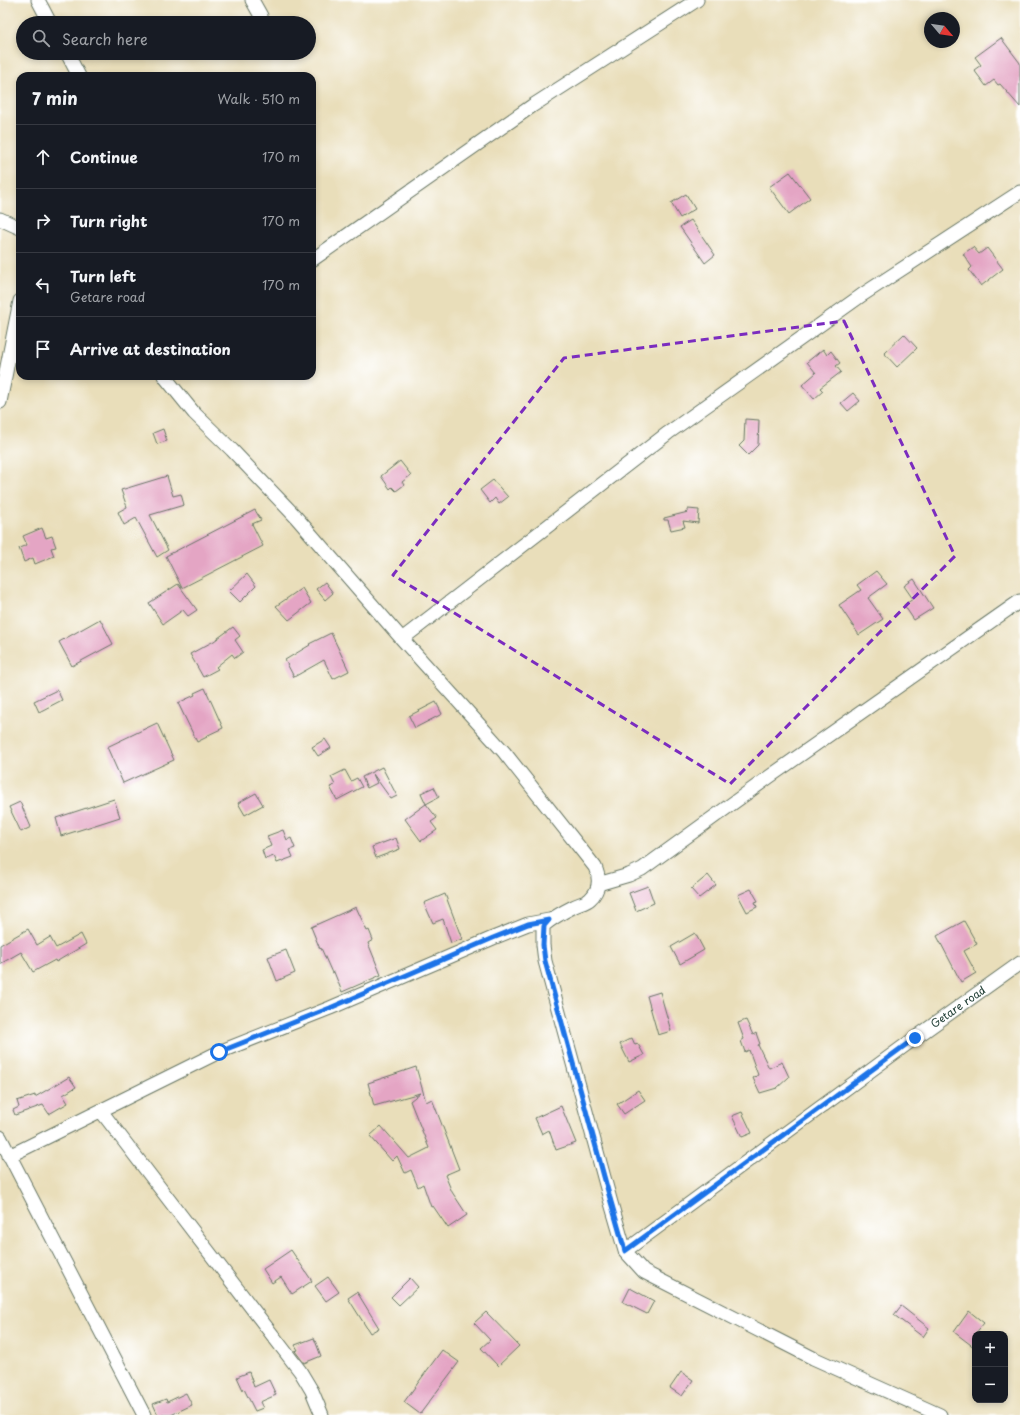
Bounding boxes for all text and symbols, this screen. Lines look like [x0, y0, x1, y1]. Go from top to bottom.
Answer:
north arrow [924, 12, 960, 48]
search box [16, 16, 316, 60]
icon: search [30, 27, 52, 49]
text: Search here [62, 27, 148, 50]
text: 7 min [32, 85, 78, 111]
text: Walk · 510 m [217, 89, 300, 108]
text: Continue [70, 145, 138, 168]
icon: ahead [32, 146, 54, 168]
text: 170 m [262, 147, 300, 166]
text: Turn right [70, 209, 147, 232]
icon: right [32, 210, 54, 232]
text: 170 m [262, 211, 300, 230]
text: Turn left [70, 264, 136, 287]
icon: left [32, 274, 54, 296]
text: 170 m [262, 275, 300, 294]
text: Getare road [70, 287, 145, 306]
text: Arrive at destination [70, 337, 231, 360]
icon: arrive [32, 338, 54, 360]
street label: Getare road [927, 981, 989, 1032]
route end [906, 1029, 924, 1047]
route start [210, 1043, 228, 1061]
map controls [972, 1331, 1008, 1403]
button: + [972, 1331, 1008, 1367]
button: − [972, 1367, 1008, 1403]

